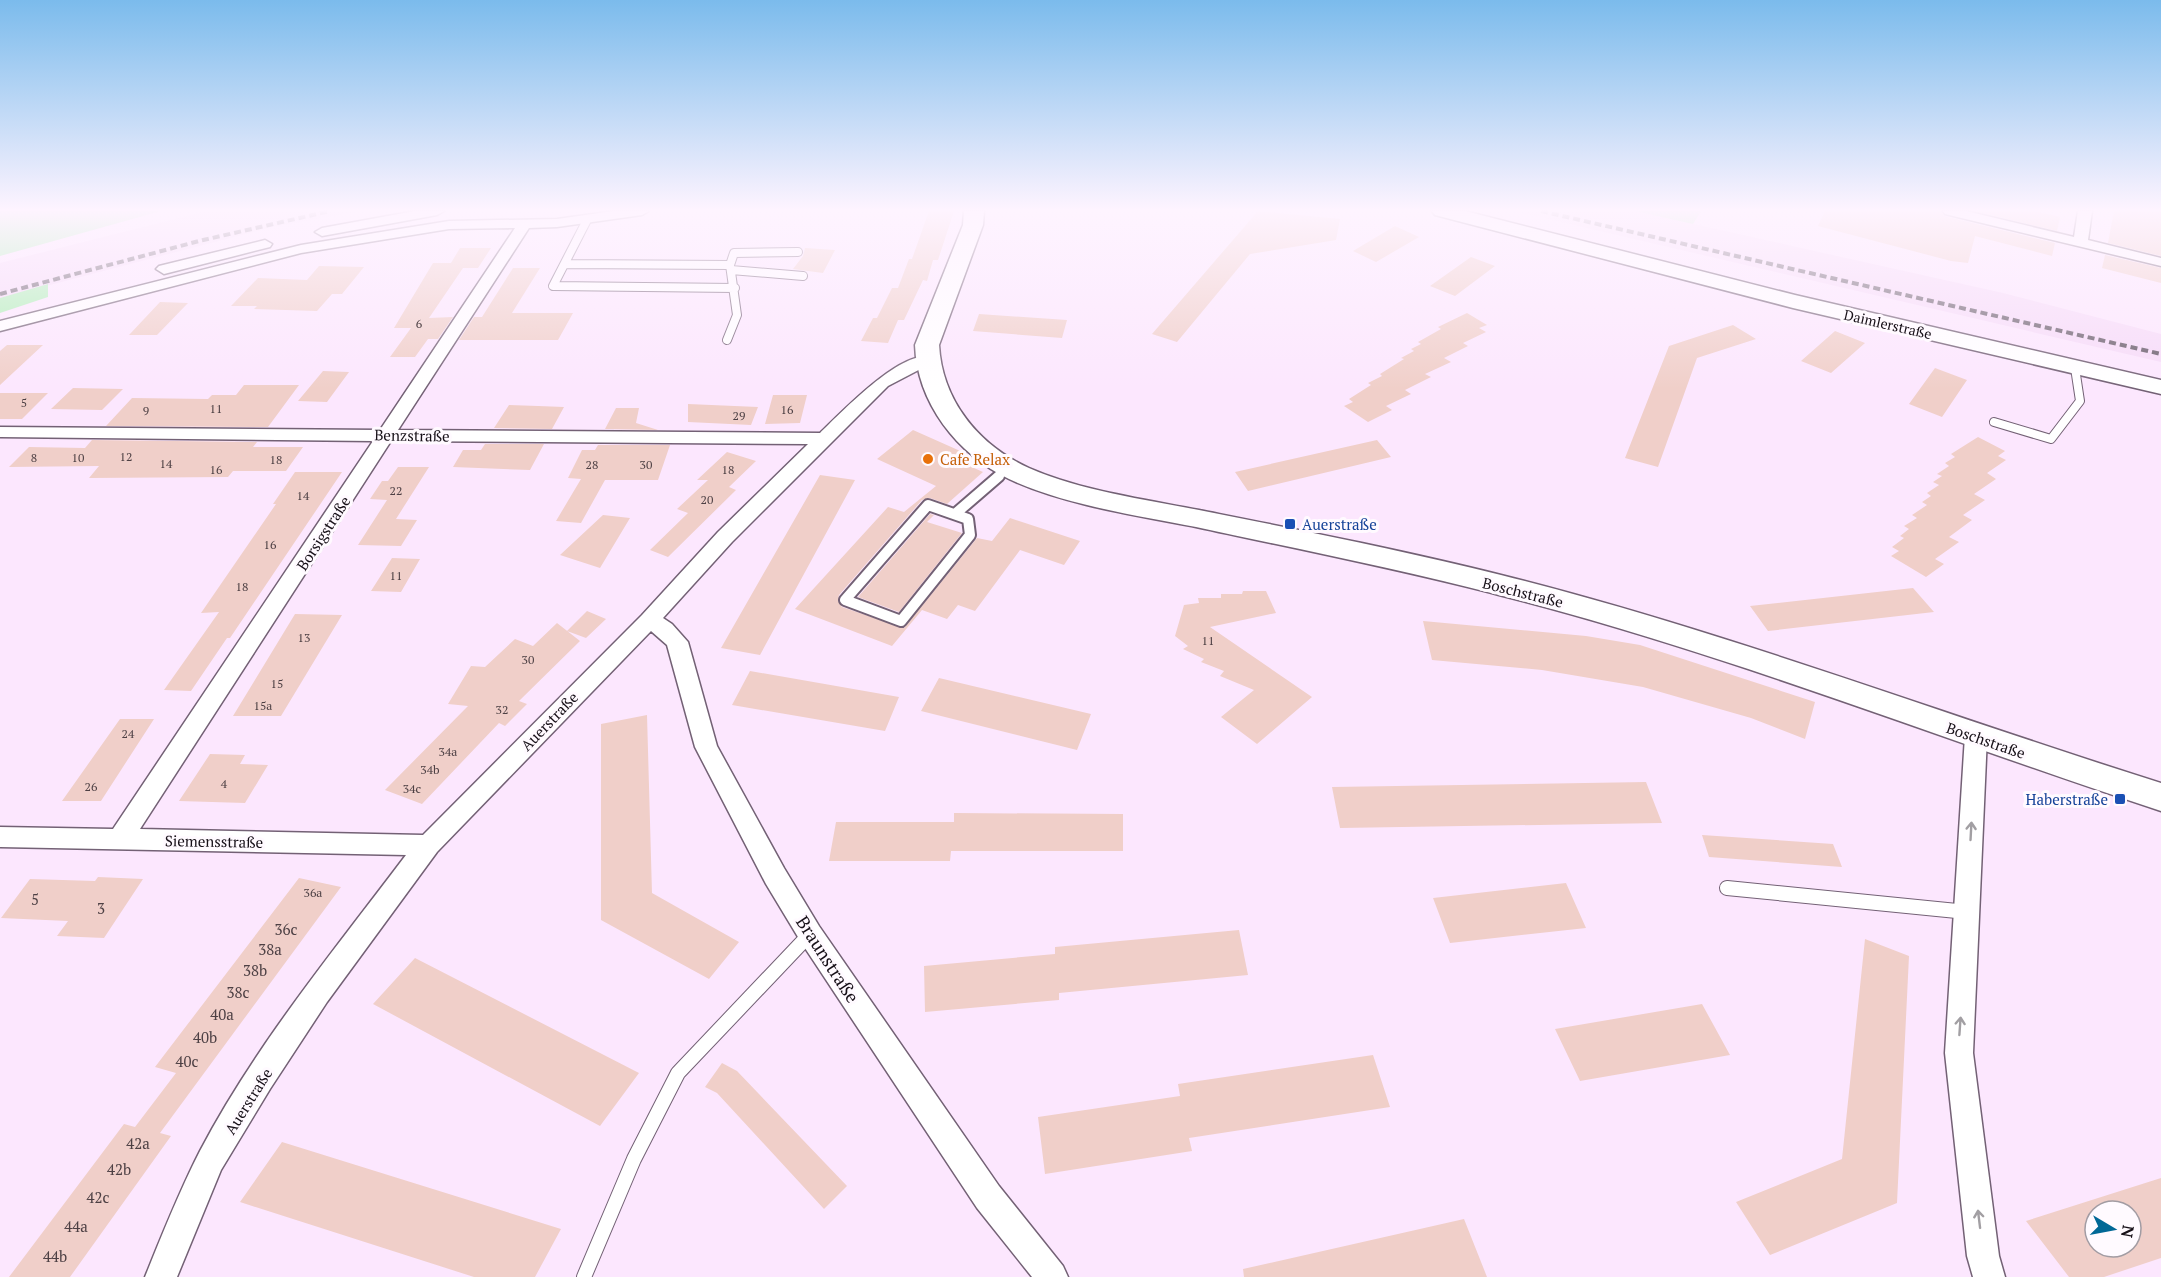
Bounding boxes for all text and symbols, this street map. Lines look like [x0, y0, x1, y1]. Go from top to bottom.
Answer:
street label: Daimlerstraße [1842, 305, 1934, 343]
house number: 6 [416, 316, 423, 331]
house number: 5 [21, 395, 27, 410]
house number: 11 [210, 401, 222, 416]
house number: 16 [781, 402, 794, 417]
house number: 9 [143, 403, 149, 418]
house number: 29 [733, 408, 745, 423]
street label: Benzstraße [374, 424, 450, 446]
house number: 12 [120, 449, 132, 464]
place label: Cafe Relax [940, 449, 1010, 469]
house number: 8 [31, 450, 37, 465]
house number: 10 [72, 450, 84, 465]
house number: 18 [270, 452, 282, 467]
marker: Cafe Relax [921, 452, 935, 466]
house number: 14 [160, 456, 173, 471]
house number: 28 [586, 457, 598, 472]
house number: 30 [640, 457, 652, 472]
house number: 16 [210, 462, 223, 477]
house number: 18 [722, 462, 734, 477]
house number: 22 [390, 483, 402, 498]
house number: 14 [297, 488, 310, 503]
street label: Borsigstraße [292, 492, 354, 574]
house number: 20 [701, 492, 713, 507]
place label: Auerstraße [1302, 514, 1377, 534]
marker: Auerstraße [1283, 517, 1297, 531]
house number: 16 [264, 537, 277, 552]
house number: 11 [390, 568, 402, 583]
street label: Boschstraße [1481, 572, 1565, 612]
house number: 18 [236, 579, 248, 594]
house number: 13 [298, 630, 310, 645]
house number: 11 [1202, 633, 1214, 648]
house number: 30 [522, 652, 534, 667]
house number: 15 [271, 676, 283, 691]
street label: Auerstraße [516, 687, 582, 755]
house number: 15a [254, 698, 272, 713]
house number: 32 [496, 702, 508, 717]
street label: Boschstraße [1944, 717, 2028, 763]
house number: 24 [122, 726, 135, 741]
house number: 34a [439, 744, 457, 759]
house number: 34b [420, 762, 440, 777]
house number: 4 [221, 776, 228, 791]
house number: 26 [85, 779, 98, 794]
house number: 34c [403, 781, 422, 796]
place label: Haberstraße [2026, 789, 2108, 809]
marker: Haberstraße [2113, 792, 2127, 806]
one-way arrow [1966, 822, 1977, 842]
street label: Siemensstraße [165, 830, 263, 852]
house number: 36a [304, 885, 322, 900]
house number: 5 [31, 889, 39, 909]
house number: 3 [97, 898, 105, 918]
street label: Braunstraße [791, 911, 865, 1007]
house number: 36c [275, 919, 297, 939]
house number: 38a [258, 939, 282, 959]
house number: 38b [243, 960, 267, 980]
house number: 38c [227, 982, 249, 1002]
house number: 40a [210, 1004, 234, 1024]
one-way arrow [1955, 1016, 1966, 1036]
house number: 40b [193, 1027, 217, 1047]
house number: 40c [176, 1051, 198, 1071]
street label: Auerstraße [220, 1064, 276, 1138]
house number: 42a [126, 1133, 150, 1153]
house number: 42b [107, 1159, 131, 1179]
house number: 42c [87, 1187, 109, 1207]
north arrow [2083, 1199, 2143, 1259]
one-way arrow [1973, 1210, 1984, 1230]
house number: 44a [64, 1216, 88, 1236]
text: N [2116, 1224, 2140, 1239]
house number: 44b [43, 1246, 67, 1266]

